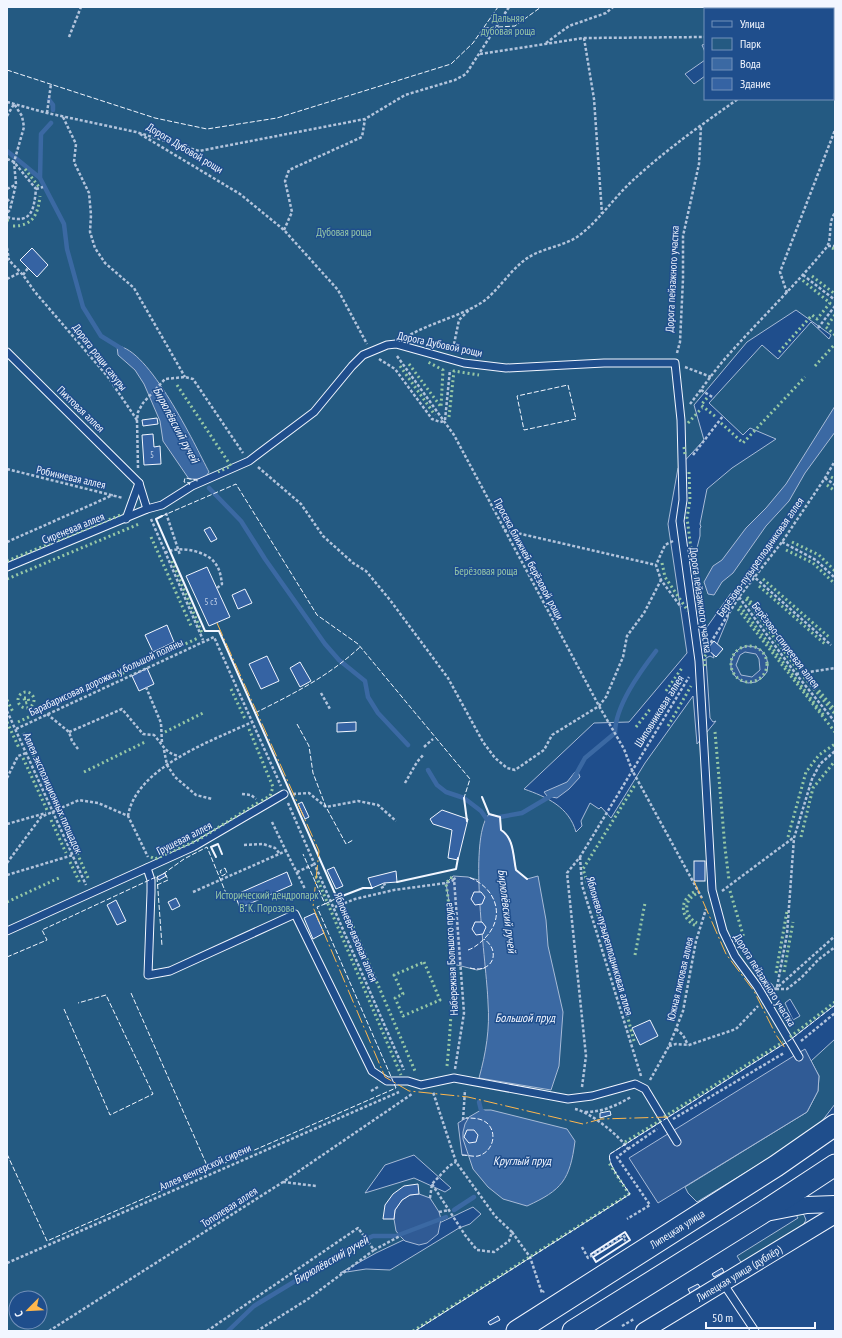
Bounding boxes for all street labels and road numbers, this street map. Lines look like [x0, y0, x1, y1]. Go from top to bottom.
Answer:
street label: Дорога Дубовой рощи [144, 120, 226, 176]
street label: Дорога пейзажного участка [662, 225, 682, 333]
street label: Дорога рощи сакуры [70, 321, 130, 393]
street label: Дорога Дубовой рощи [396, 328, 484, 360]
street label: Пихтовая аллея [54, 383, 108, 435]
street label: Робиниевая аллея [35, 462, 107, 492]
street label: Берёзово-пузыреплодниковая аллея [713, 495, 807, 619]
street label: Просека ближней берёзовой рощи [491, 496, 567, 622]
street label: Сиреневая аллея [40, 509, 106, 547]
street label: Дорога пейзажного участка [687, 546, 715, 654]
street label: Берёзово-спиреевая аллея [749, 599, 823, 691]
street label: Барабарисовая дорожка у большой поляны [27, 635, 185, 719]
street label: Шиповниковая аллея [631, 672, 687, 750]
street label: Аллея экспозиционных площадок [20, 730, 86, 856]
street label: Грушевая аллея [154, 818, 214, 858]
street label: Яблонево-пузыреплодниковая аллея [583, 875, 637, 1017]
street label: Яблонево-вязовая аллея [331, 890, 381, 984]
street label: Набережная Большого пруда [441, 902, 461, 1016]
street label: Дорога пейзажного участка [731, 931, 799, 1029]
street label: Южная липовая аллея [664, 936, 696, 1022]
street label: Аллея венгерской сирени [157, 1140, 253, 1194]
street label: Тополевая аллея [198, 1184, 260, 1230]
street label: Липецкая улица [646, 1206, 707, 1252]
street label: Липецкая улица (дублёр) [693, 1242, 785, 1305]

